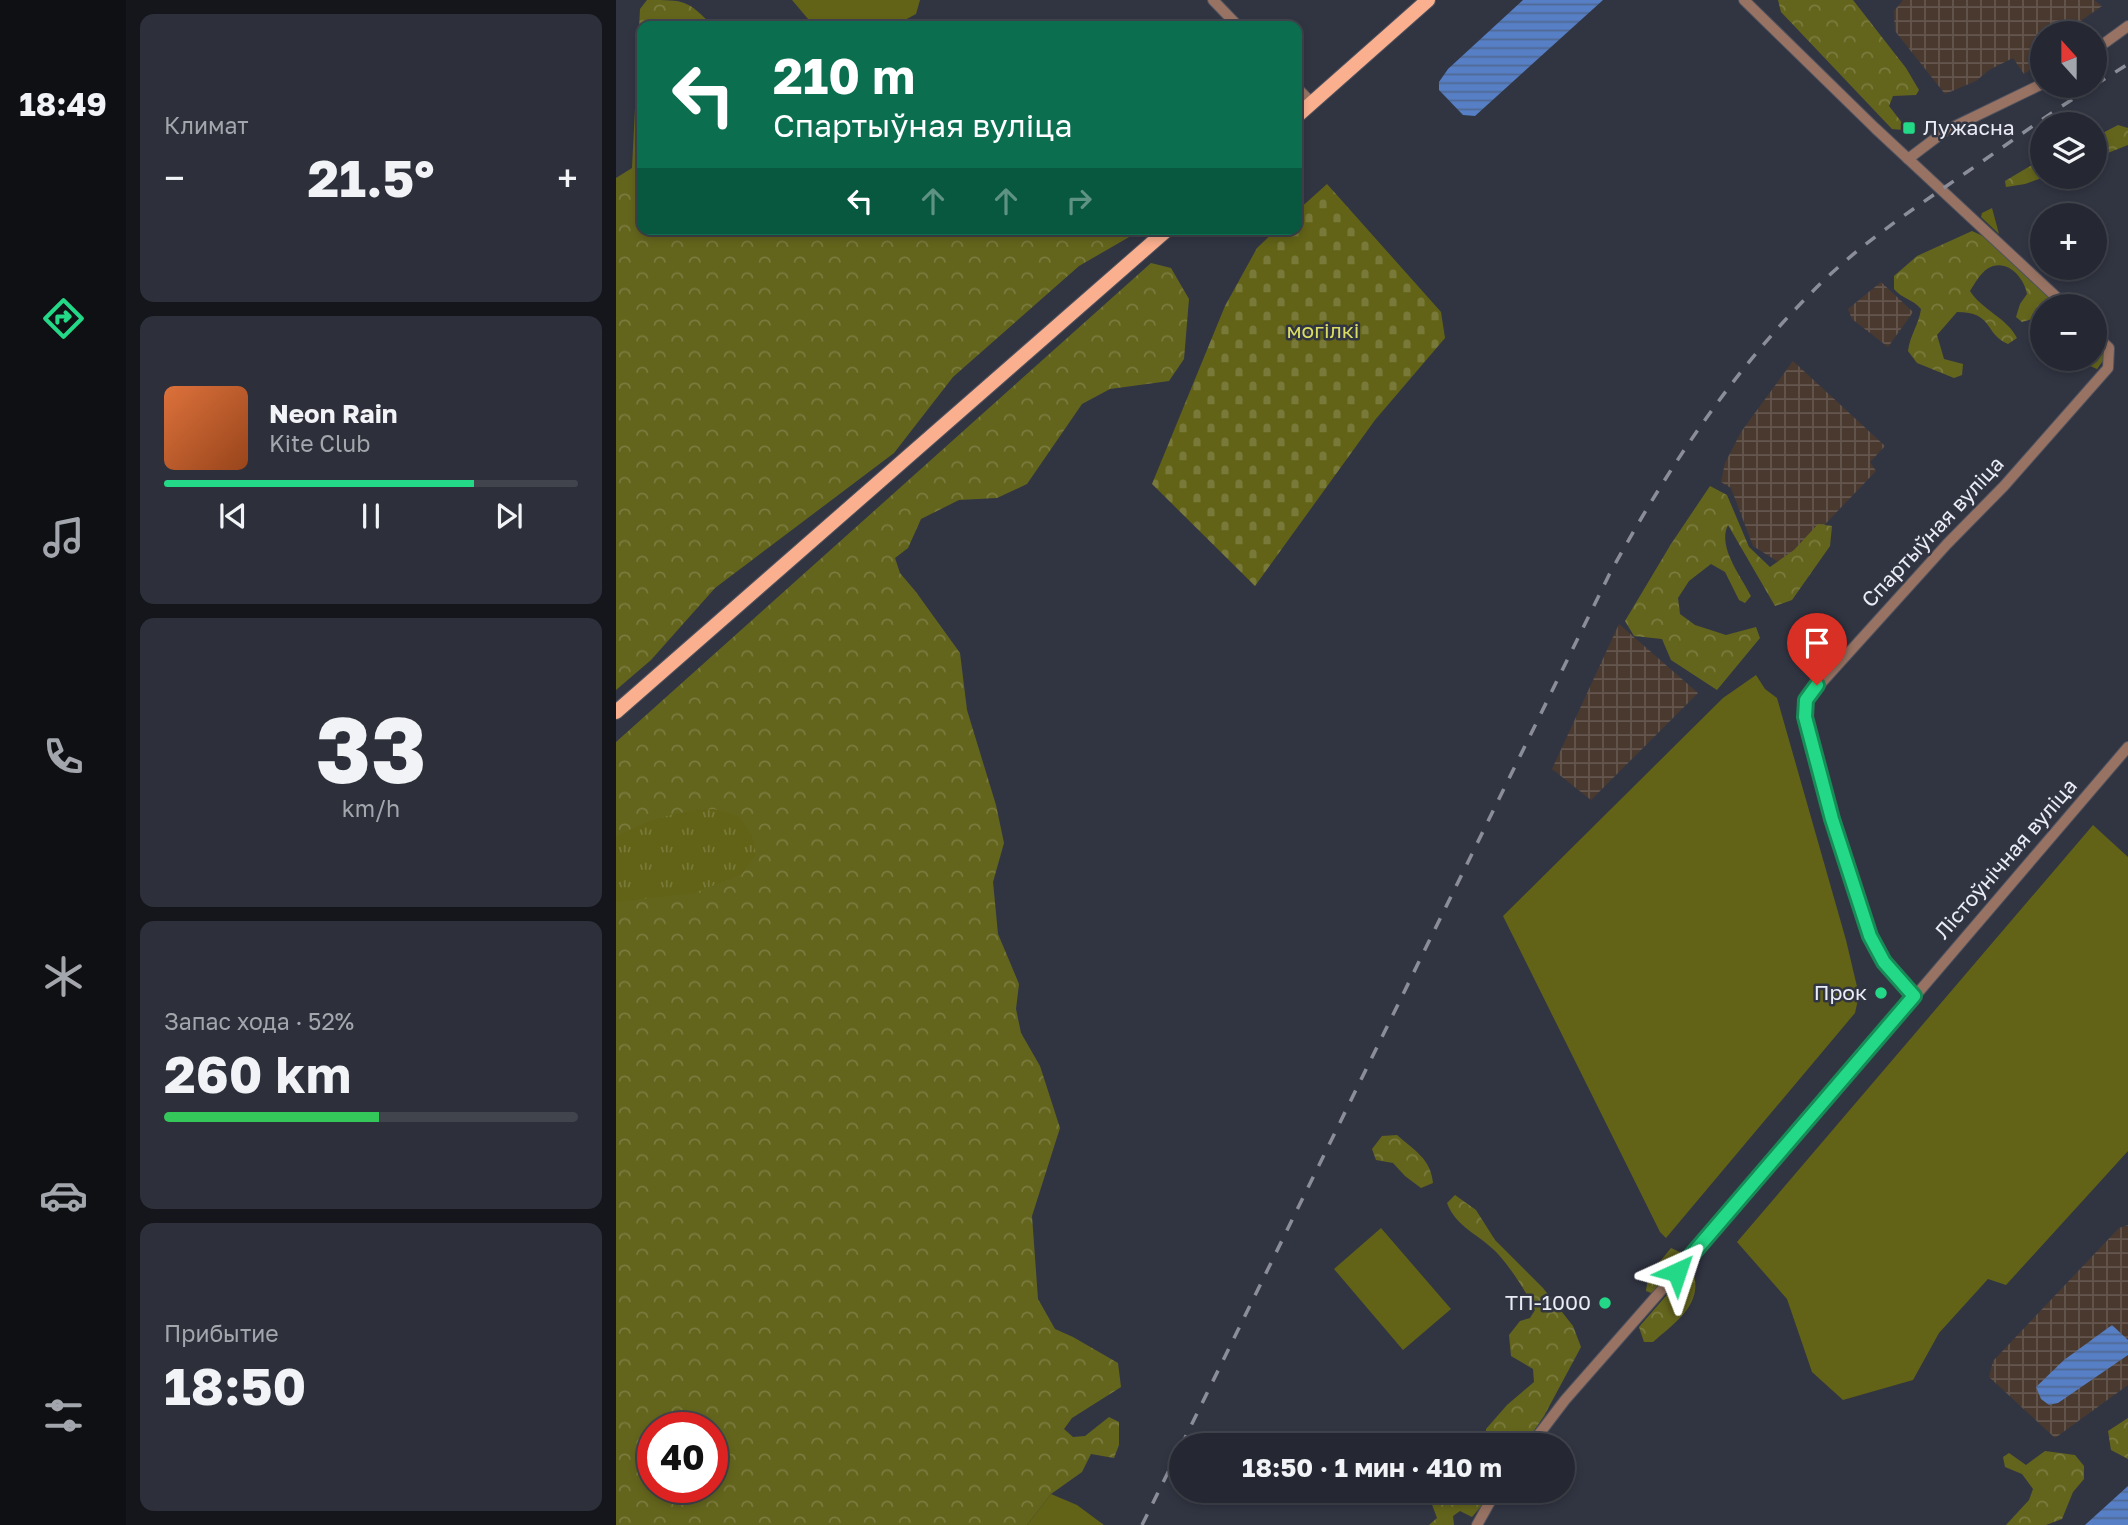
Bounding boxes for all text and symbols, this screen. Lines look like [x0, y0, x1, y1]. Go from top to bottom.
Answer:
north arrow [2030, 21, 2107, 98]
map controls [2030, 21, 2107, 371]
text: 210 m [773, 46, 915, 105]
icon: left [658, 49, 749, 140]
text: 18:49 [19, 85, 107, 123]
text: Спартыўная вуліца [773, 106, 1072, 144]
text: Климат [164, 111, 249, 139]
button: layers [2030, 112, 2107, 189]
place label: Лужасна [1923, 114, 2015, 140]
marker: Лужасна [1901, 120, 1917, 136]
text: 21.5° [307, 146, 435, 208]
text: − [164, 155, 185, 200]
text: + [557, 155, 578, 200]
icon: left [841, 182, 879, 220]
icon: ahead [914, 182, 952, 220]
icon: ahead [987, 182, 1025, 220]
icon: right [1060, 182, 1098, 220]
button: + [2030, 203, 2107, 280]
icon: directions [39, 294, 88, 343]
button: − [2030, 294, 2107, 371]
park label: могілкі [1287, 317, 1360, 343]
text: Neon Rain [269, 398, 398, 429]
text: Kite Club [269, 429, 370, 457]
street label: Спартыўная вуліца [1856, 451, 2009, 612]
icon: previous [214, 497, 252, 535]
icon: pause [352, 497, 390, 535]
icon: next [490, 497, 528, 535]
icon: music [39, 513, 88, 562]
pin [1787, 613, 1847, 685]
icon: arrive [1798, 624, 1836, 662]
text: 33 [315, 694, 427, 803]
icon: phone [39, 732, 88, 781]
street label: Лістоўнічная вуліца [1929, 773, 2082, 944]
text: km/h [342, 794, 400, 822]
icon: climate [39, 952, 88, 1001]
place label: Прок [1814, 979, 1867, 1005]
marker: Прок [1873, 985, 1889, 1001]
text: Запас хода · 52% [164, 1007, 354, 1035]
text: 260 km [164, 1042, 351, 1104]
icon: car [39, 1171, 88, 1220]
position arrow [1640, 1235, 1714, 1309]
place label: ТП-1000 [1505, 1289, 1591, 1315]
marker: ТП-1000 [1597, 1295, 1613, 1311]
text: Прибытие [164, 1319, 279, 1347]
text: 18:50 [164, 1354, 306, 1416]
icon: filters [39, 1391, 88, 1440]
speed limit sign: 40 [637, 1412, 728, 1503]
text: 18:50 · 1 мин · 410 m [1242, 1452, 1502, 1483]

